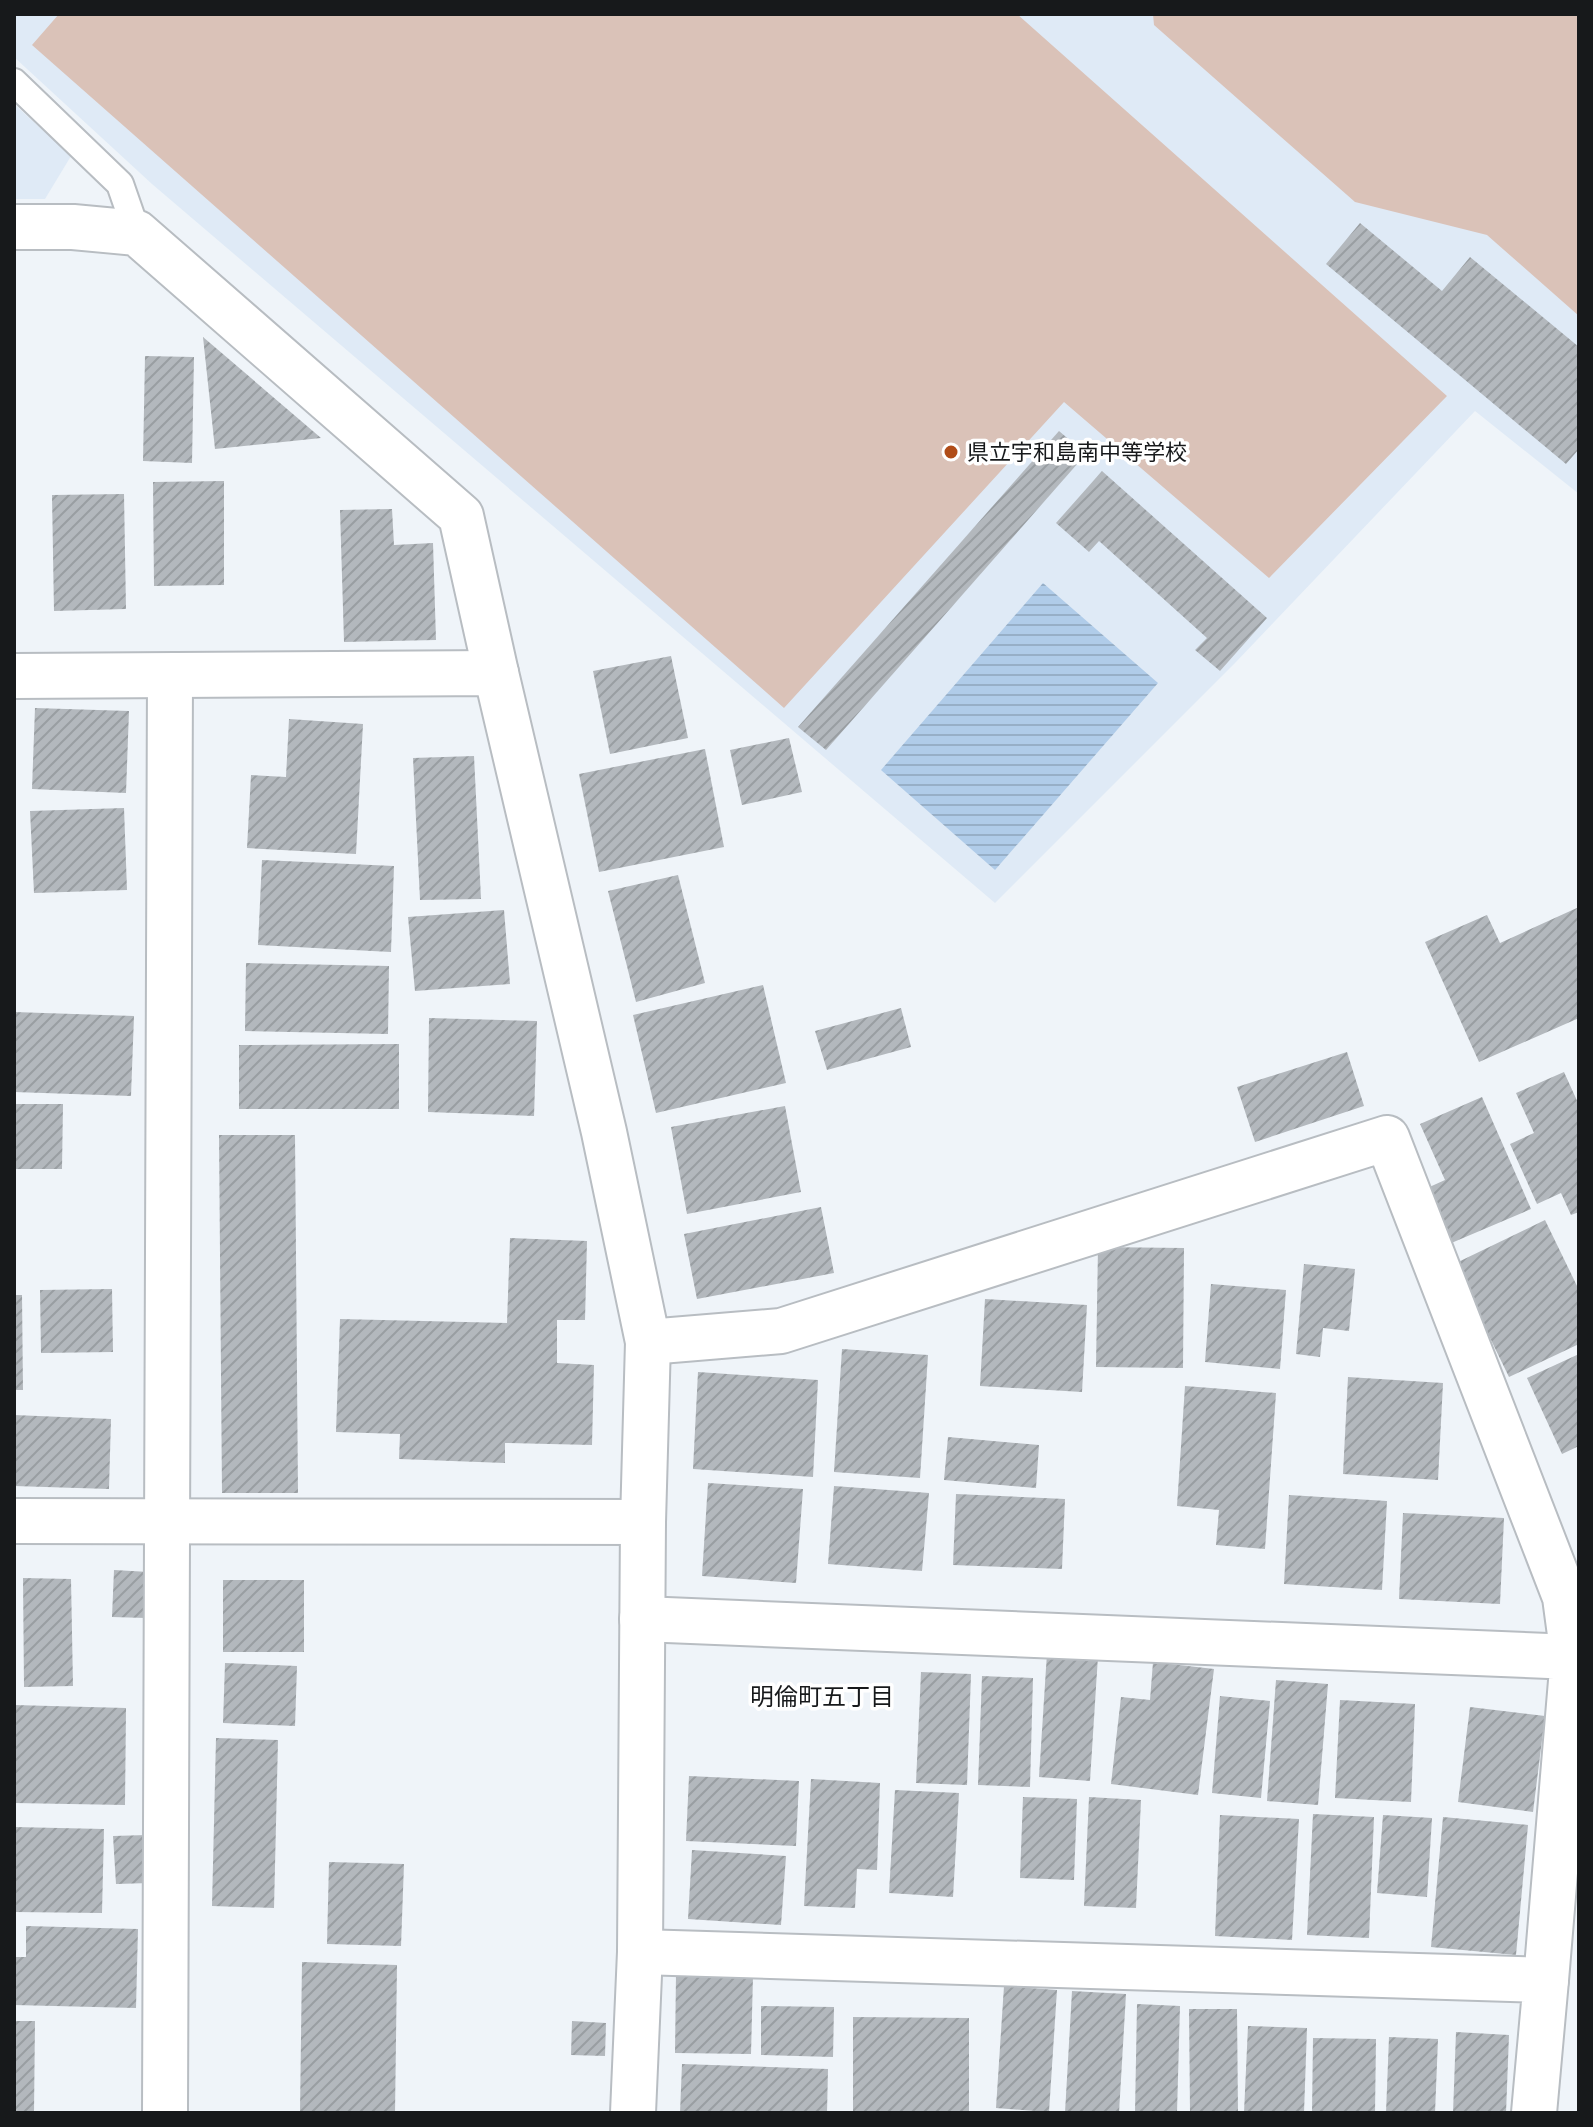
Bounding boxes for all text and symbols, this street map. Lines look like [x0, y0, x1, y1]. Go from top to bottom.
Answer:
place label: 県立宇和島南中等学校 [967, 440, 1187, 465]
marker: 県立宇和島南中等学校 [942, 443, 960, 461]
district label: 明倫町五丁目 [750, 1683, 894, 1710]

